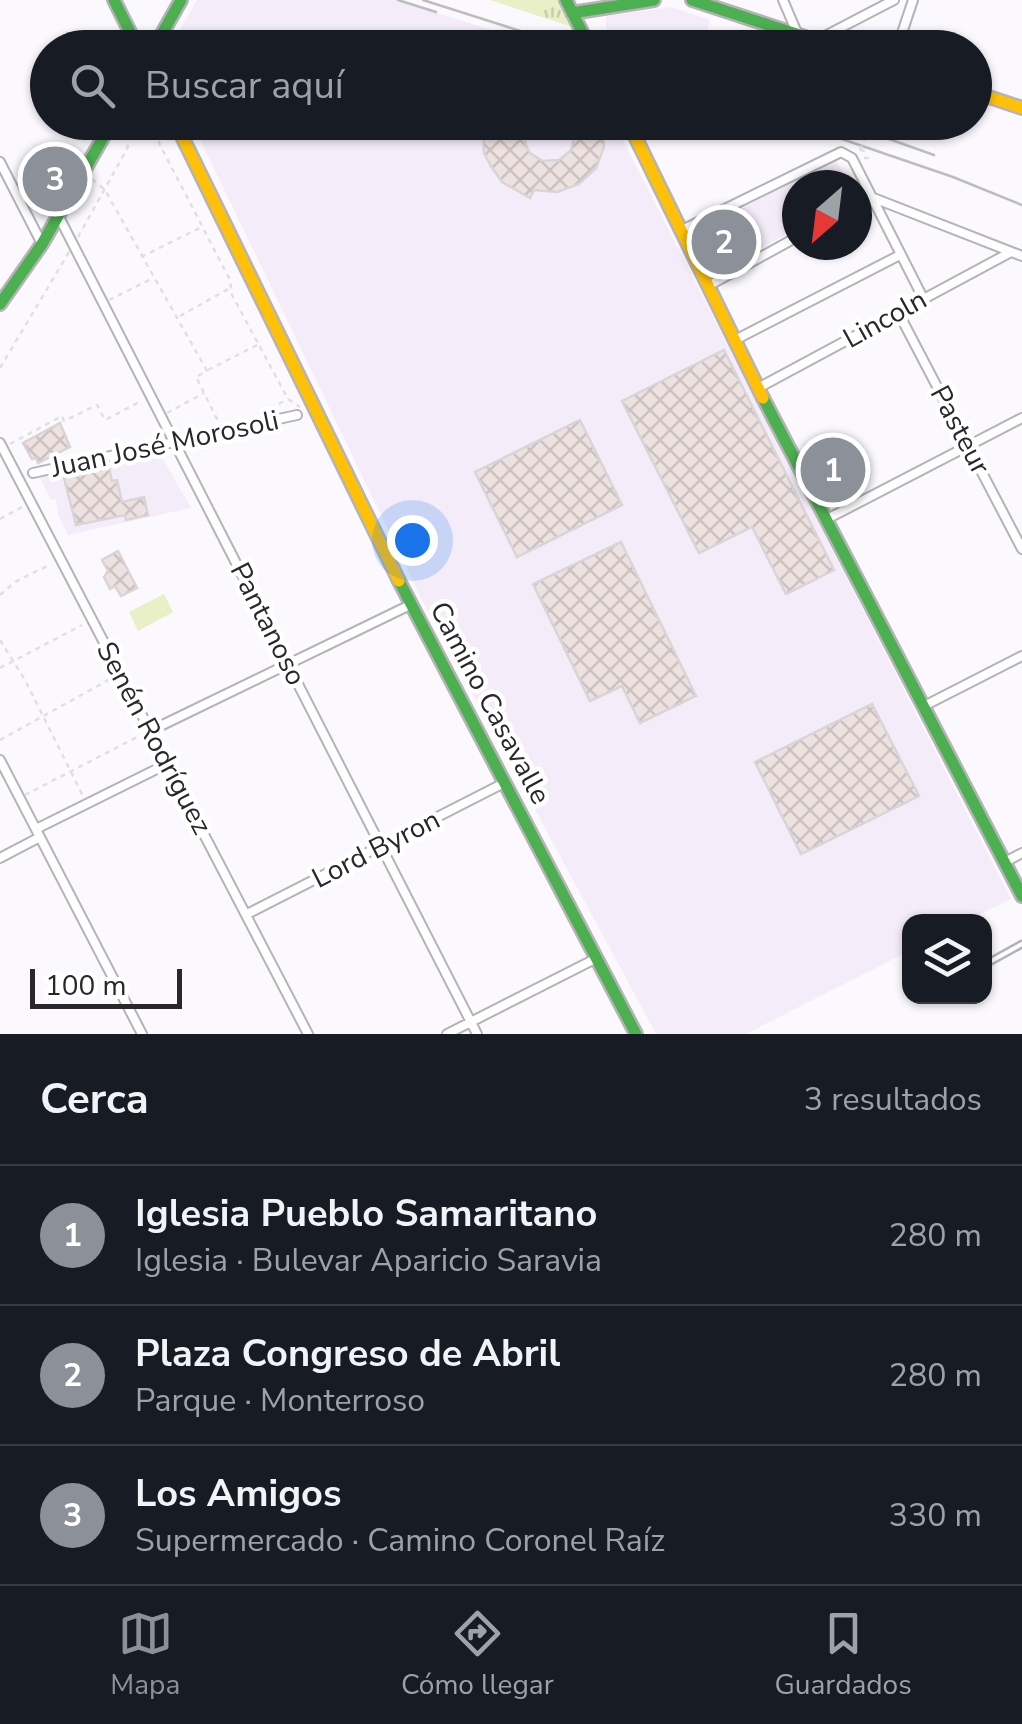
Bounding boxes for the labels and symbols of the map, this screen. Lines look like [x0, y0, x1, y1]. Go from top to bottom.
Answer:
pin: 3 [22, 142, 88, 216]
north arrow [782, 170, 872, 260]
pin: 2 [692, 204, 756, 280]
street label: Lincoln [836, 281, 934, 357]
street label: Pasteur [921, 379, 999, 481]
street label: Juan José Morosoli [47, 401, 282, 487]
pin: 1 [800, 432, 866, 508]
your location [387, 515, 438, 566]
street label: Pantanoso [221, 556, 315, 692]
street label: Camino Casavalle [421, 595, 559, 811]
street label: Senén Rodríguez [87, 635, 221, 841]
street label: Lord Byron [306, 801, 446, 897]
scale bar [30, 964, 182, 1008]

